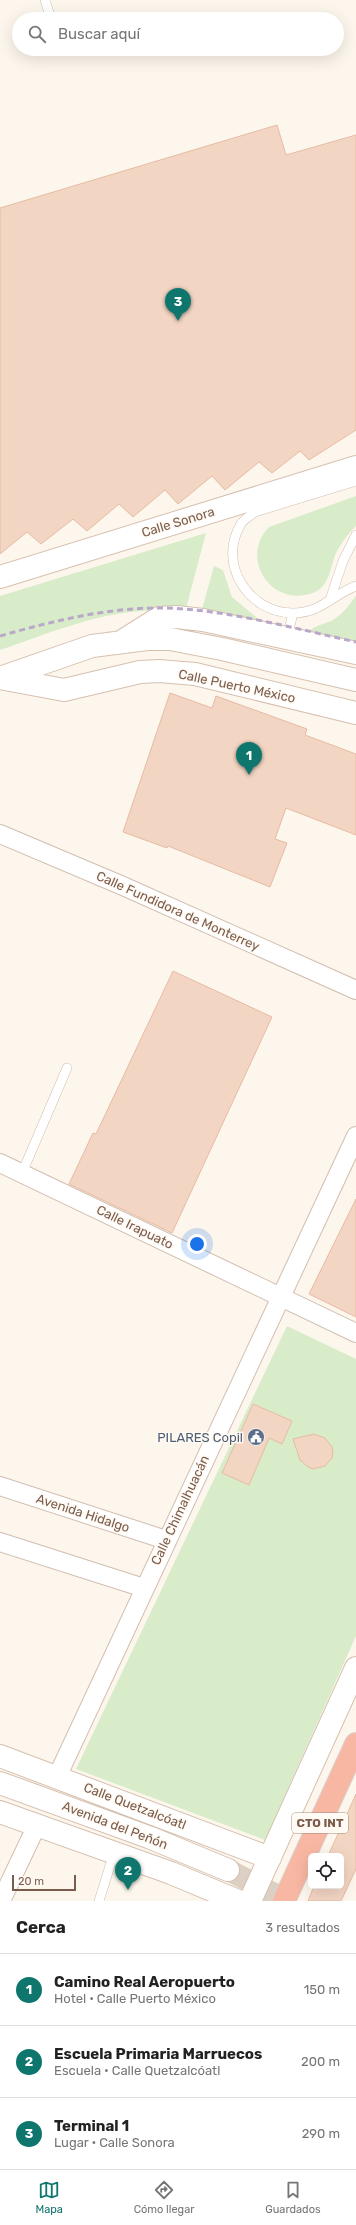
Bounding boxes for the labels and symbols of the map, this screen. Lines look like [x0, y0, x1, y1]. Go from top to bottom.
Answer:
pin: 3 [165, 288, 191, 321]
street label: Calle Sonora [140, 504, 216, 540]
street label: Calle Puerto México [177, 666, 297, 706]
pin: 1 [236, 742, 262, 775]
street label: Calle Fundidora de Monterrey [94, 868, 262, 954]
street label: Calle Irapuato [94, 1202, 176, 1252]
your location [187, 1234, 207, 1254]
public building icon: PILARES Copil [246, 1427, 266, 1447]
place label: PILARES Copil [157, 1430, 243, 1445]
street label: Calle Chimalhuacán [148, 1453, 212, 1567]
street label: Avenida Hidalgo [34, 1491, 132, 1536]
street label: Calle Quetzalcóatl [82, 1780, 188, 1832]
street label: Avenida del Peñón [60, 1798, 170, 1852]
road number: CTO INT [292, 1813, 348, 1833]
pin: 2 [115, 1857, 141, 1890]
scale bar [12, 1873, 76, 1892]

